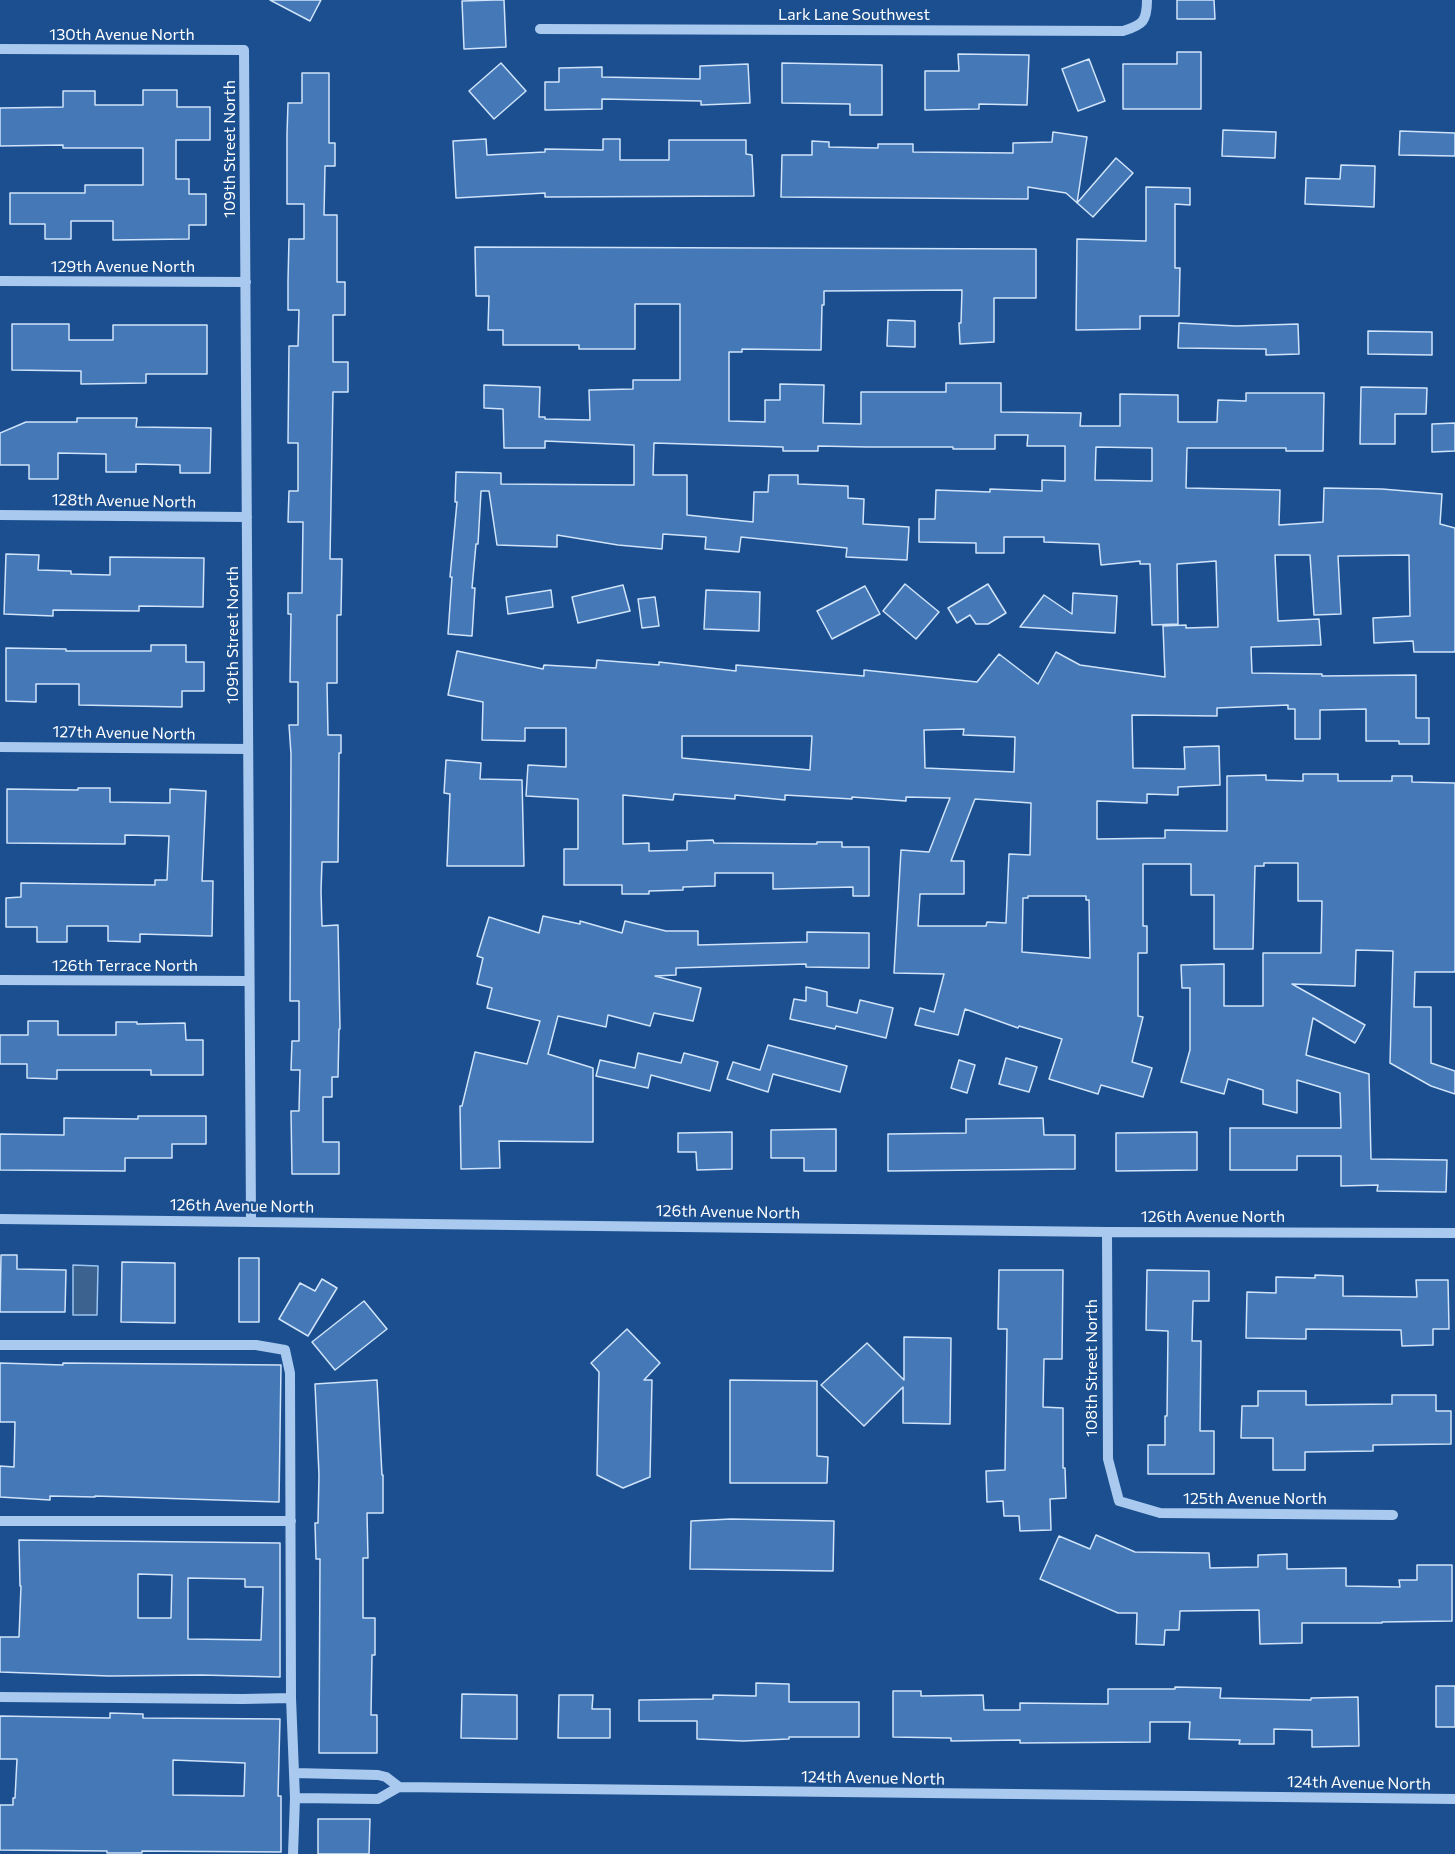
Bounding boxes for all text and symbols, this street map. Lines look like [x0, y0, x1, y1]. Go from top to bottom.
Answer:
street label: Lark Lane Southwest [778, 5, 930, 25]
street label: 130th Avenue North [49, 25, 195, 45]
street label: 109th Street North [220, 80, 240, 218]
street label: 129th Avenue North [51, 257, 195, 277]
street label: 128th Avenue North [52, 490, 196, 512]
street label: 109th Street North [223, 566, 243, 704]
street label: 127th Avenue North [52, 722, 196, 744]
street label: 126th Terrace North [52, 956, 198, 976]
street label: 126th Avenue North [170, 1195, 314, 1217]
street label: 126th Avenue North [656, 1201, 800, 1223]
street label: 126th Avenue North [1141, 1207, 1285, 1227]
street label: 108th Street North [1082, 1299, 1102, 1437]
street label: 125th Avenue North [1183, 1489, 1327, 1509]
street label: 124th Avenue North [801, 1767, 945, 1789]
street label: 124th Avenue North [1287, 1772, 1431, 1794]

